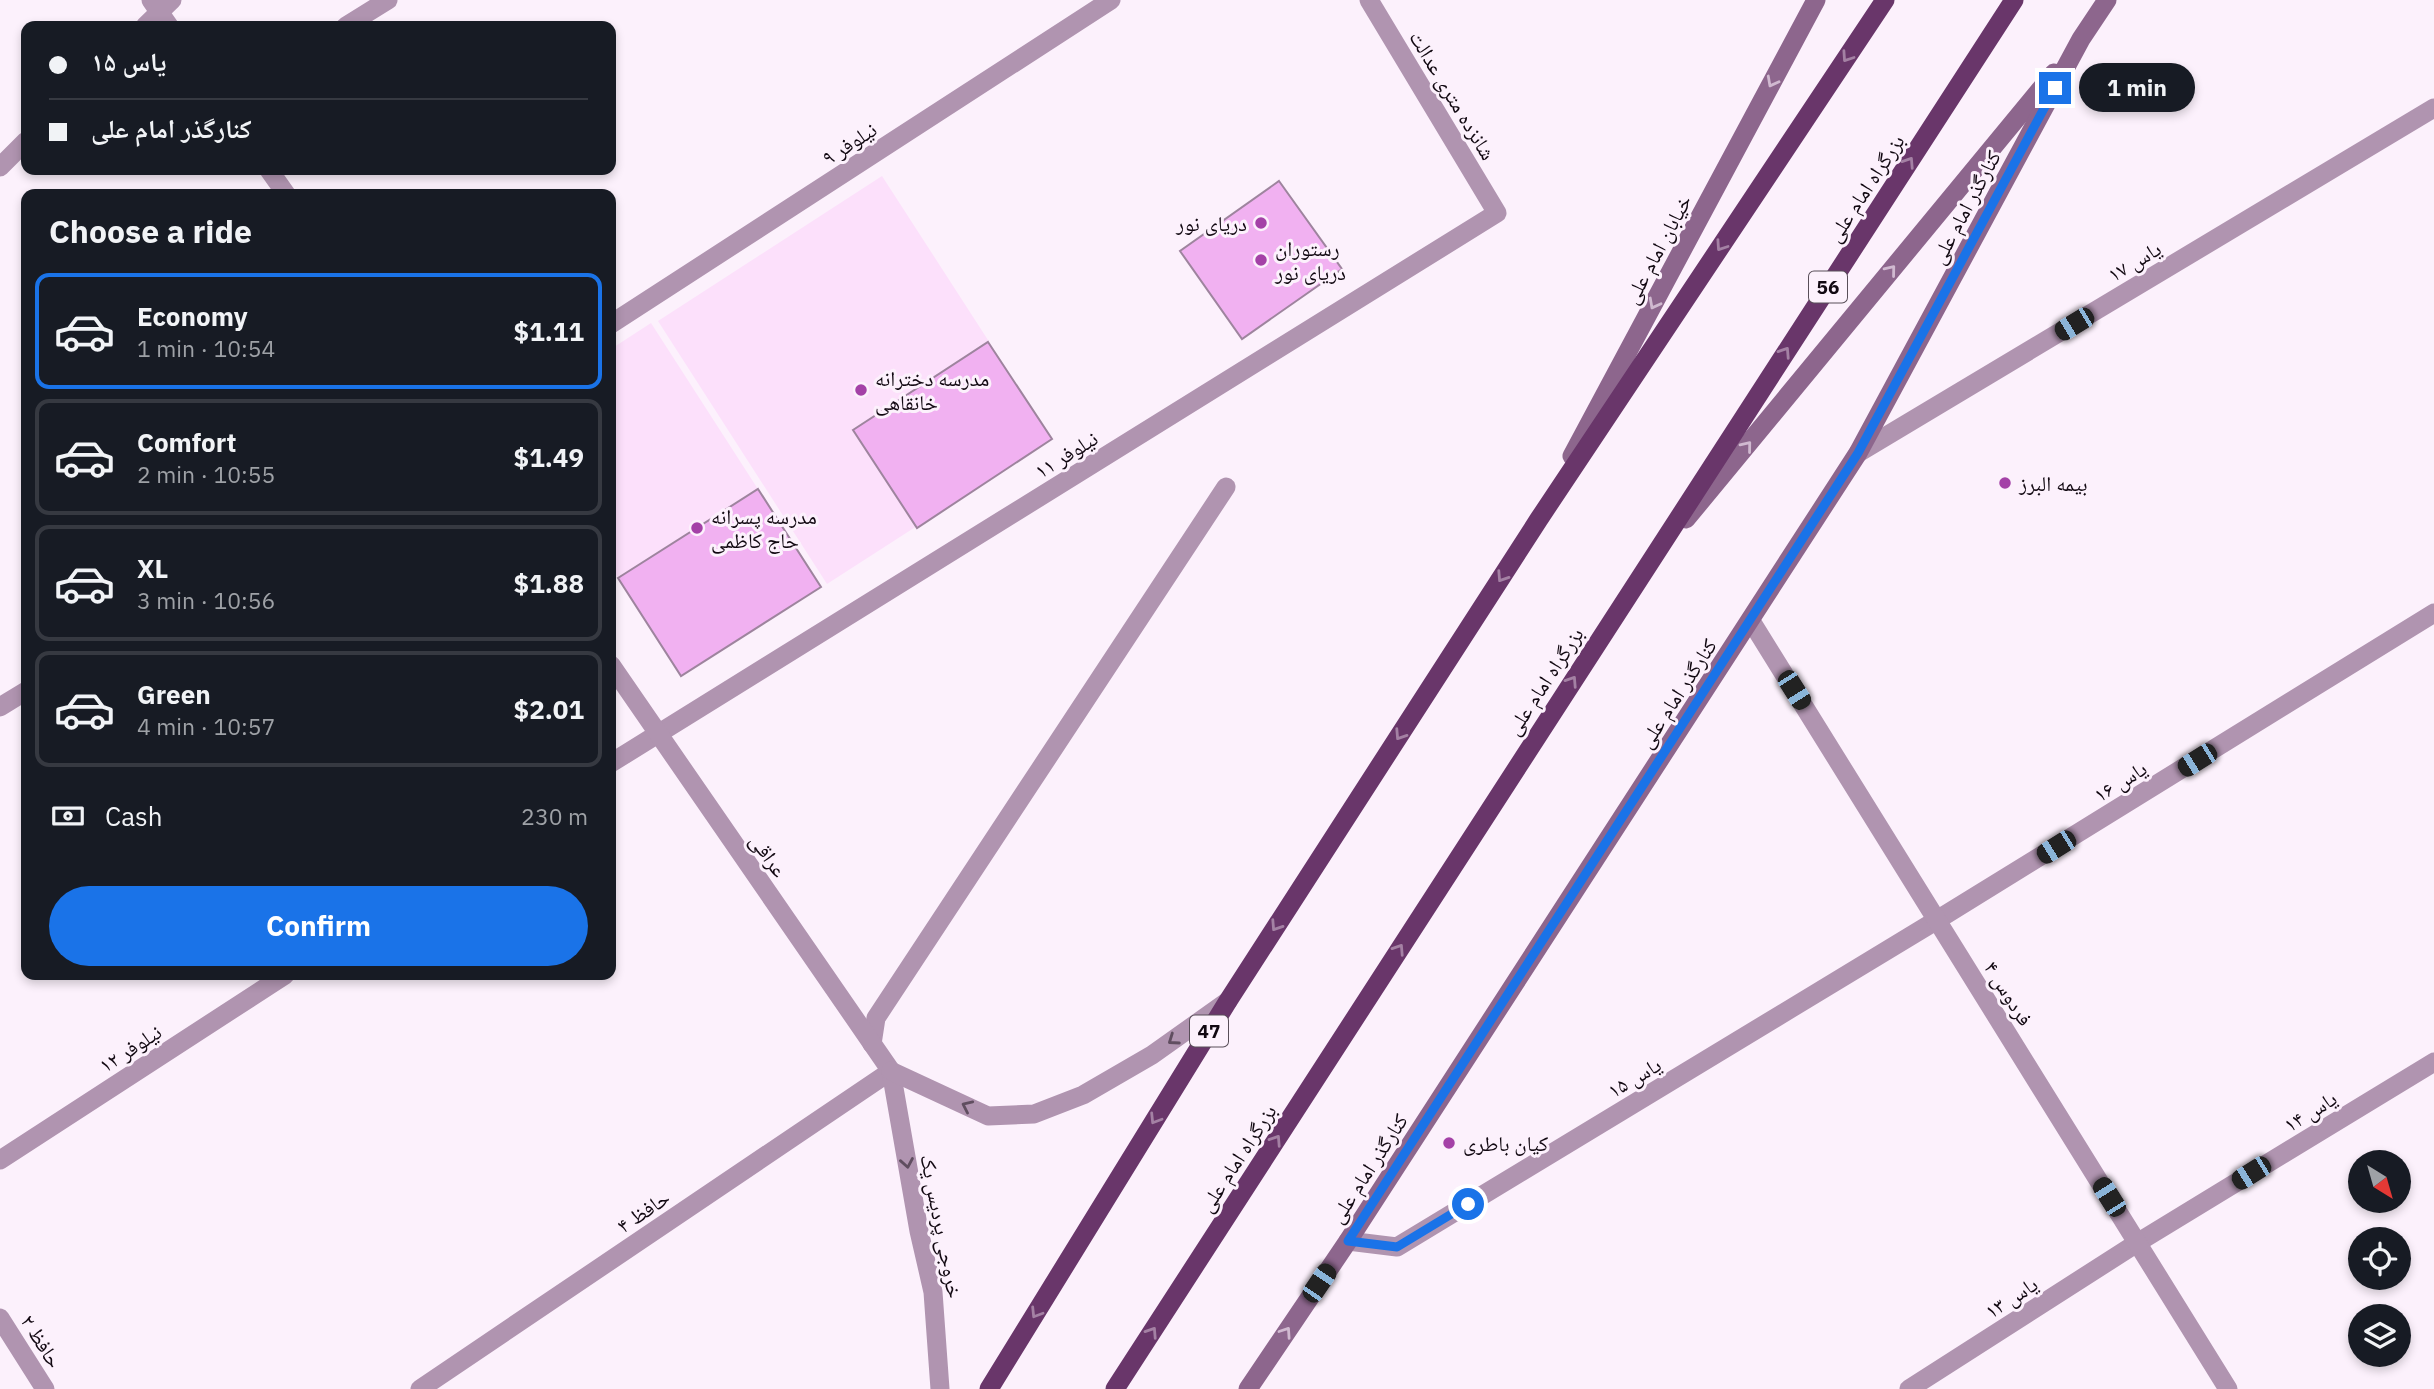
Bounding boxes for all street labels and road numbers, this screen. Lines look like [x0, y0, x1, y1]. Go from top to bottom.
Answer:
street label: شانزده متری عدالت [1403, 25, 1503, 165]
street label: نیلوفر ۹ [816, 115, 882, 171]
street label: بزرگراه امام علی [1820, 129, 1911, 248]
street label: کنارگذر امام علی [1923, 145, 2008, 269]
street label: خیابان امام علی [1616, 190, 1698, 309]
street label: یاس ۱۷ [2102, 234, 2166, 288]
road number: 56 [1809, 272, 1847, 302]
street label: نیلوفر ۱۱ [1029, 424, 1103, 484]
street label: بزرگراه امام علی [1499, 622, 1590, 741]
street label: کنارگذر امام علی [1631, 633, 1724, 754]
street label: یاس ۱۶ [2088, 754, 2152, 808]
street label: عراقی [744, 828, 794, 883]
street label: فردوس ۴ [1978, 955, 2040, 1031]
road number: 47 [1190, 1015, 1228, 1046]
street label: نیلوفر ۱۲ [93, 1017, 167, 1079]
street label: یاس ۱۵ [1602, 1050, 1666, 1104]
street label: یاس ۱۴ [2278, 1084, 2342, 1138]
street label: بزرگراه امام علی [1192, 1099, 1283, 1218]
street label: کنارگذر امام علی [1322, 1108, 1415, 1229]
street label: خروجی پردیس یک [914, 1152, 970, 1300]
street label: حافظ ۴ [611, 1183, 675, 1239]
street label: یاس ۱۳ [1979, 1270, 2043, 1324]
street label: حافظ ۲ [15, 1309, 69, 1373]

